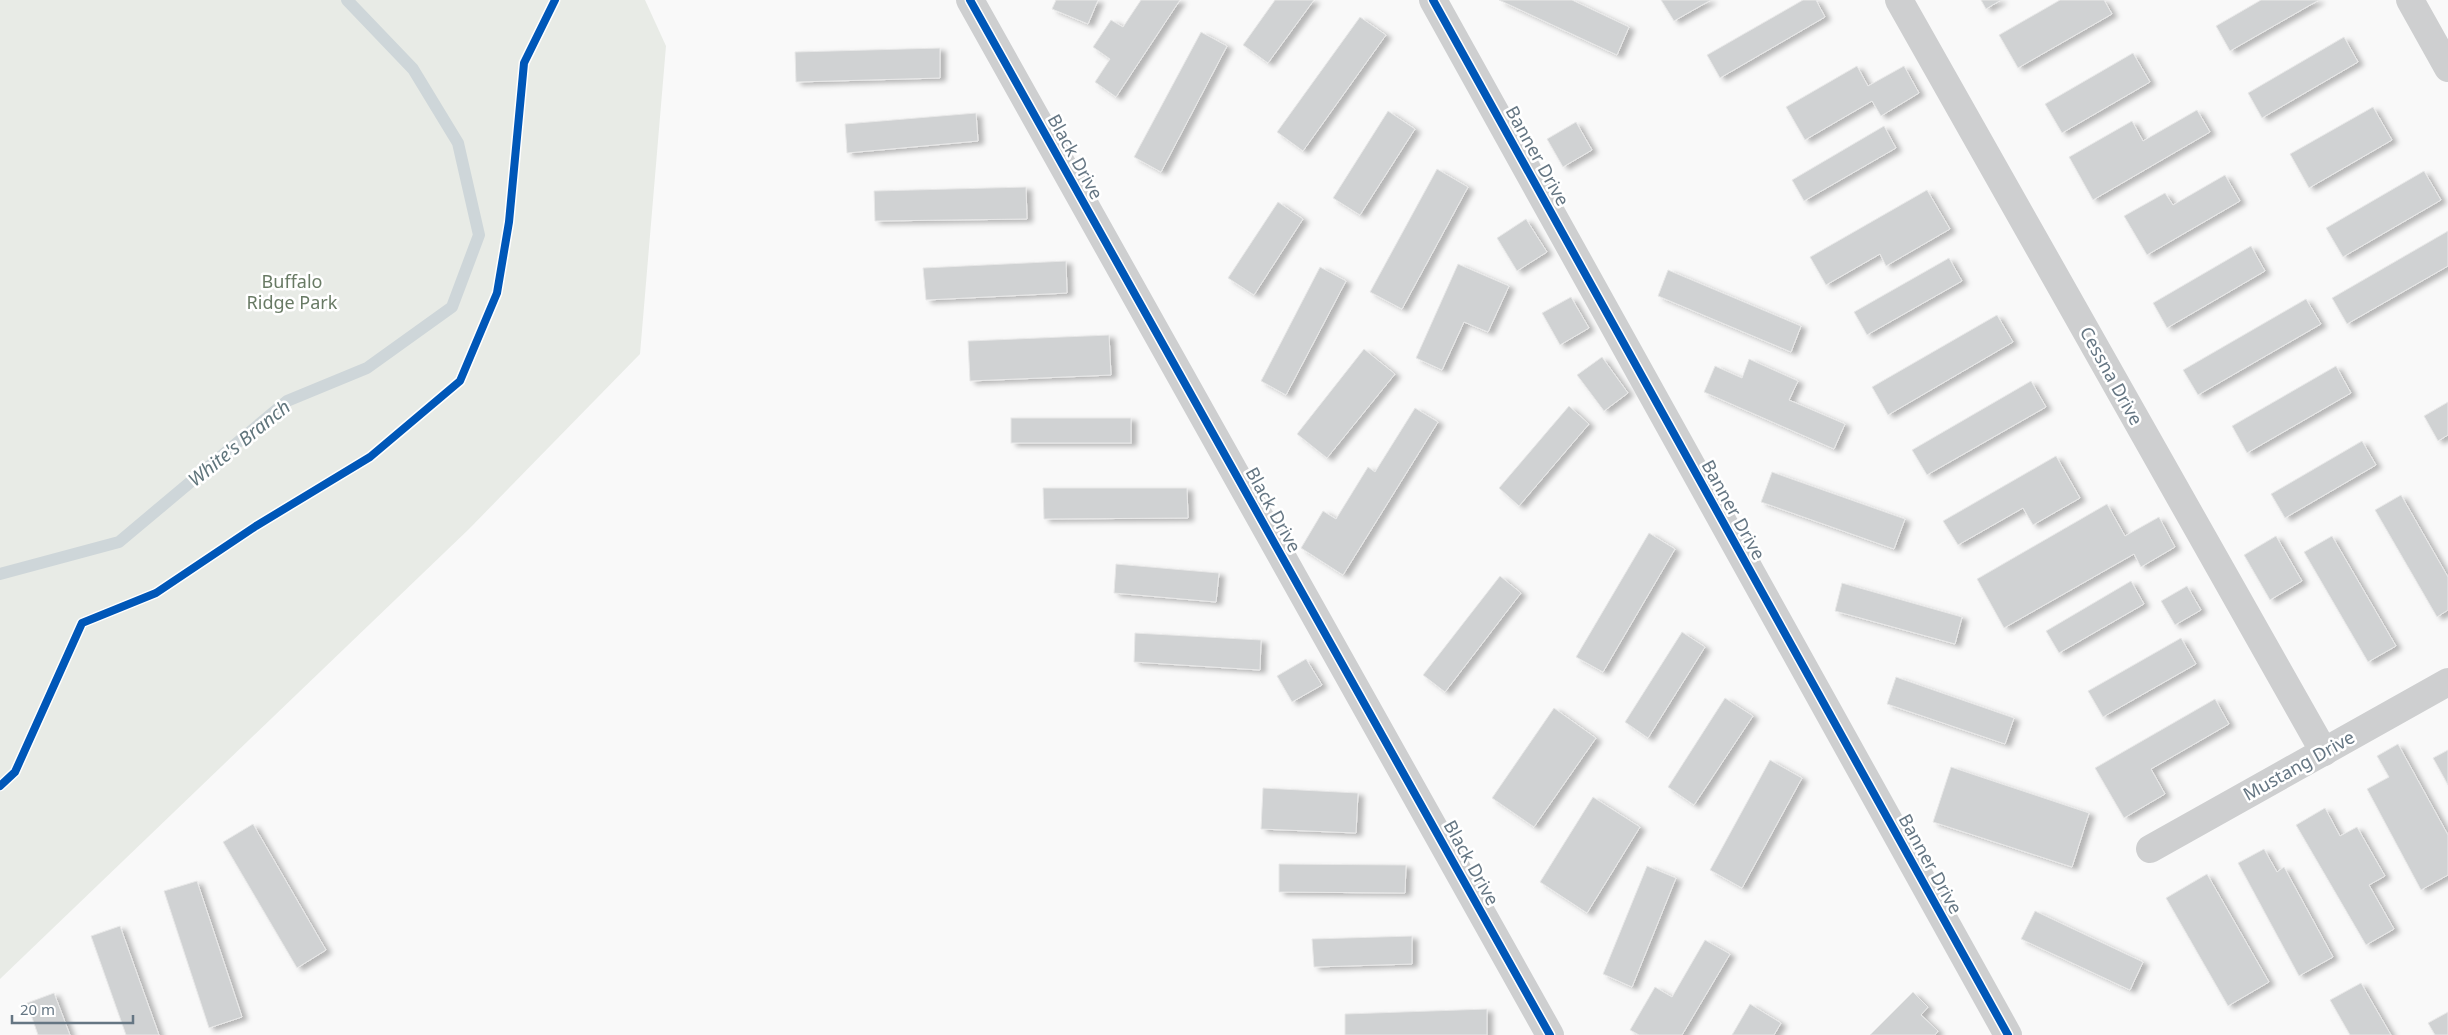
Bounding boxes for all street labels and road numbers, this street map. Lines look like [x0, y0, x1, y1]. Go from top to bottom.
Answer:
street label: Banner Drive [1501, 101, 1575, 210]
street label: Black Drive [1043, 110, 1109, 203]
street label: Cessna Drive [2075, 322, 2149, 429]
street label: Banner Drive [1697, 455, 1771, 564]
street label: Black Drive [1241, 463, 1307, 556]
street label: Mustang Drive [2238, 725, 2359, 806]
street label: Banner Drive [1894, 809, 1968, 918]
street label: Black Drive [1439, 816, 1505, 909]

